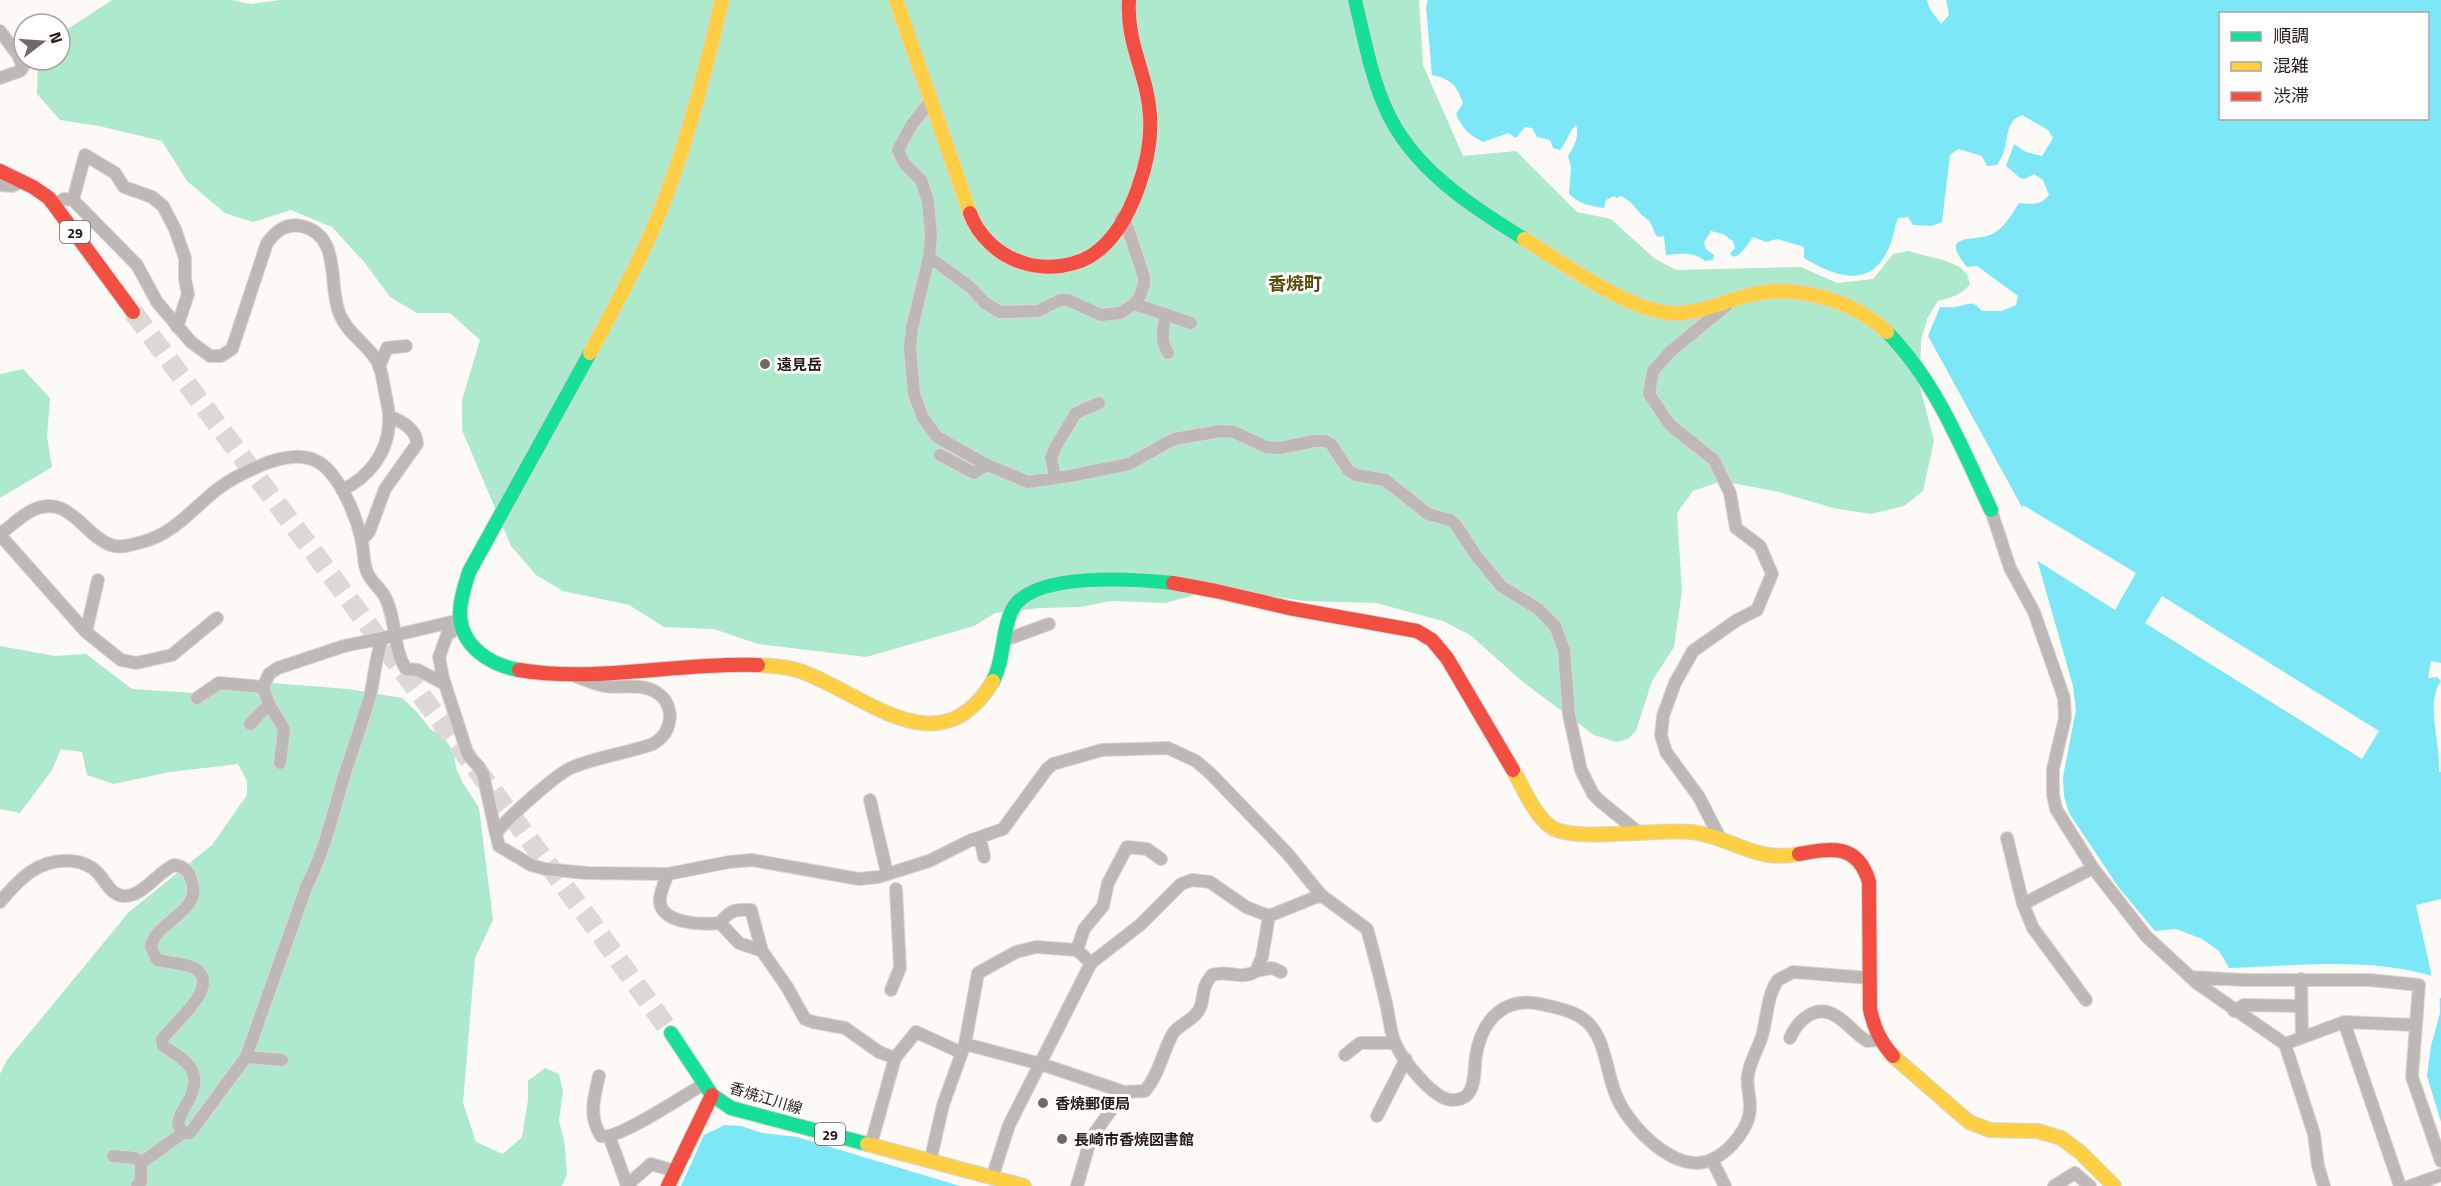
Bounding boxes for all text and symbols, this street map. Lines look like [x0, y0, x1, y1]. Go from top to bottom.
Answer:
north arrow [12, 12, 72, 72]
legend [2219, 12, 2429, 120]
text: 順調 [2273, 22, 2309, 49]
text: N [43, 29, 69, 46]
text: 混雑 [2273, 52, 2309, 79]
text: 渋滞 [2273, 82, 2309, 109]
road number: 29 [60, 221, 90, 243]
district label: 香焼町 [1268, 270, 1322, 297]
place label: 遠見岳 [777, 353, 822, 376]
marker: 遠見岳 [758, 357, 772, 371]
street label: 香焼江川線 [727, 1076, 805, 1120]
place label: 香焼郵便局 [1055, 1092, 1130, 1115]
marker: 香焼郵便局 [1036, 1096, 1050, 1110]
road number: 29 [815, 1123, 845, 1145]
place label: 長崎市香焼図書館 [1074, 1128, 1194, 1151]
marker: 長崎市香焼図書館 [1055, 1132, 1069, 1146]

